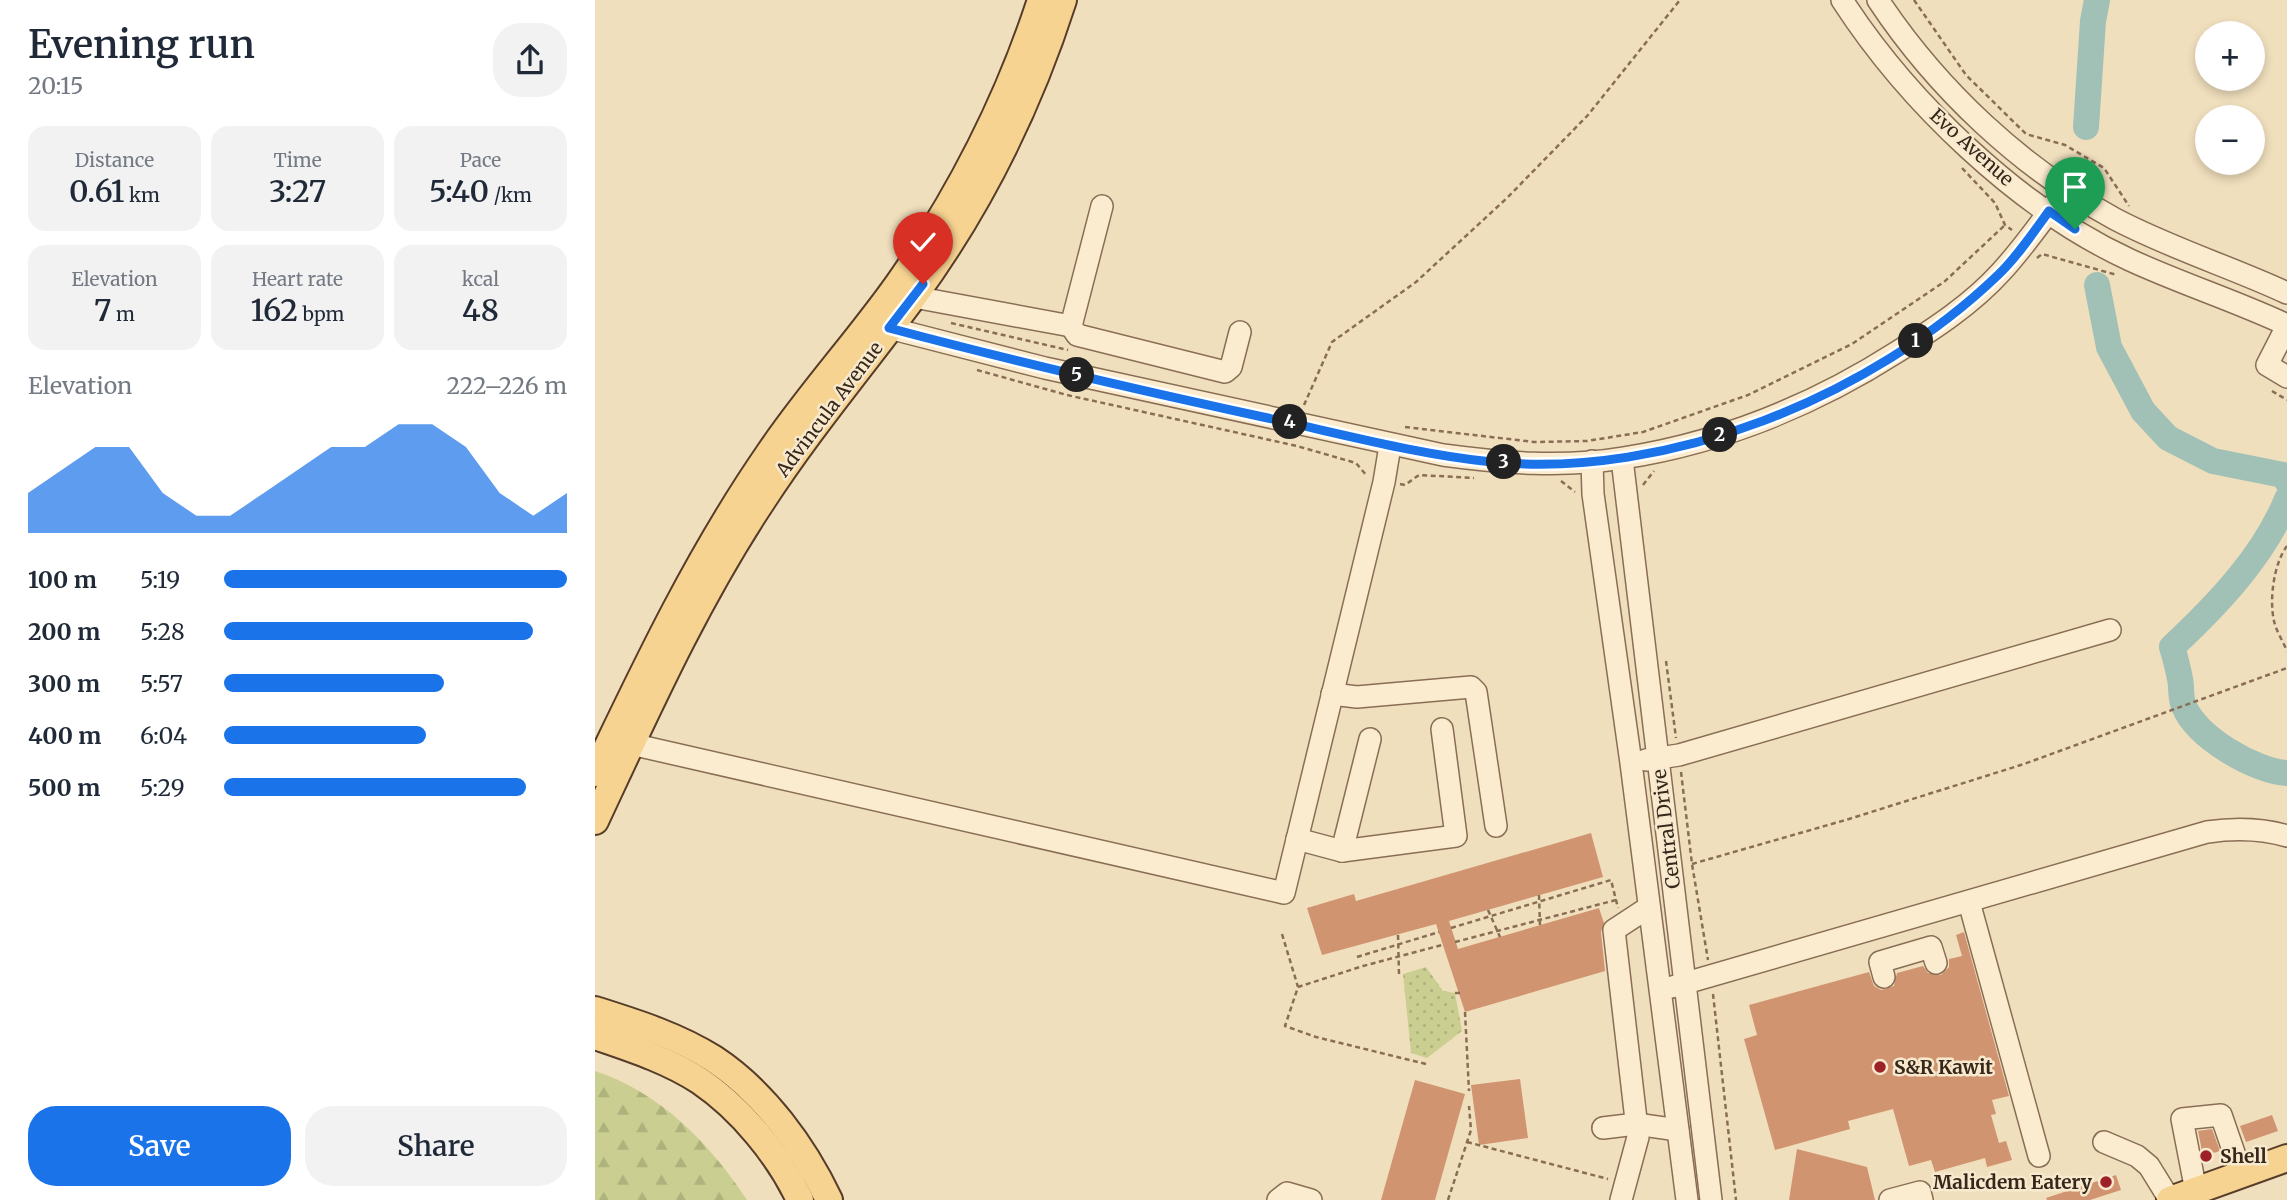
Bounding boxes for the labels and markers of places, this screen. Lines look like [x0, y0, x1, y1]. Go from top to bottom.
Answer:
pin [2045, 157, 2105, 229]
pin [893, 212, 953, 284]
pin: 1 [1899, 324, 1933, 358]
pin: 5 [1059, 358, 1095, 392]
pin: 4 [1273, 404, 1307, 440]
pin: 2 [1703, 418, 1737, 452]
pin: 3 [1487, 444, 1521, 480]
place label: S&R Kawit [1894, 1055, 1993, 1079]
marker: S&R Kawit [1872, 1059, 1888, 1075]
place label: Shell [2220, 1144, 2267, 1168]
marker: Shell [2198, 1148, 2214, 1164]
place label: Malicdem Eatery [1933, 1170, 2093, 1194]
marker: Malicdem Eatery [2098, 1174, 2114, 1190]

